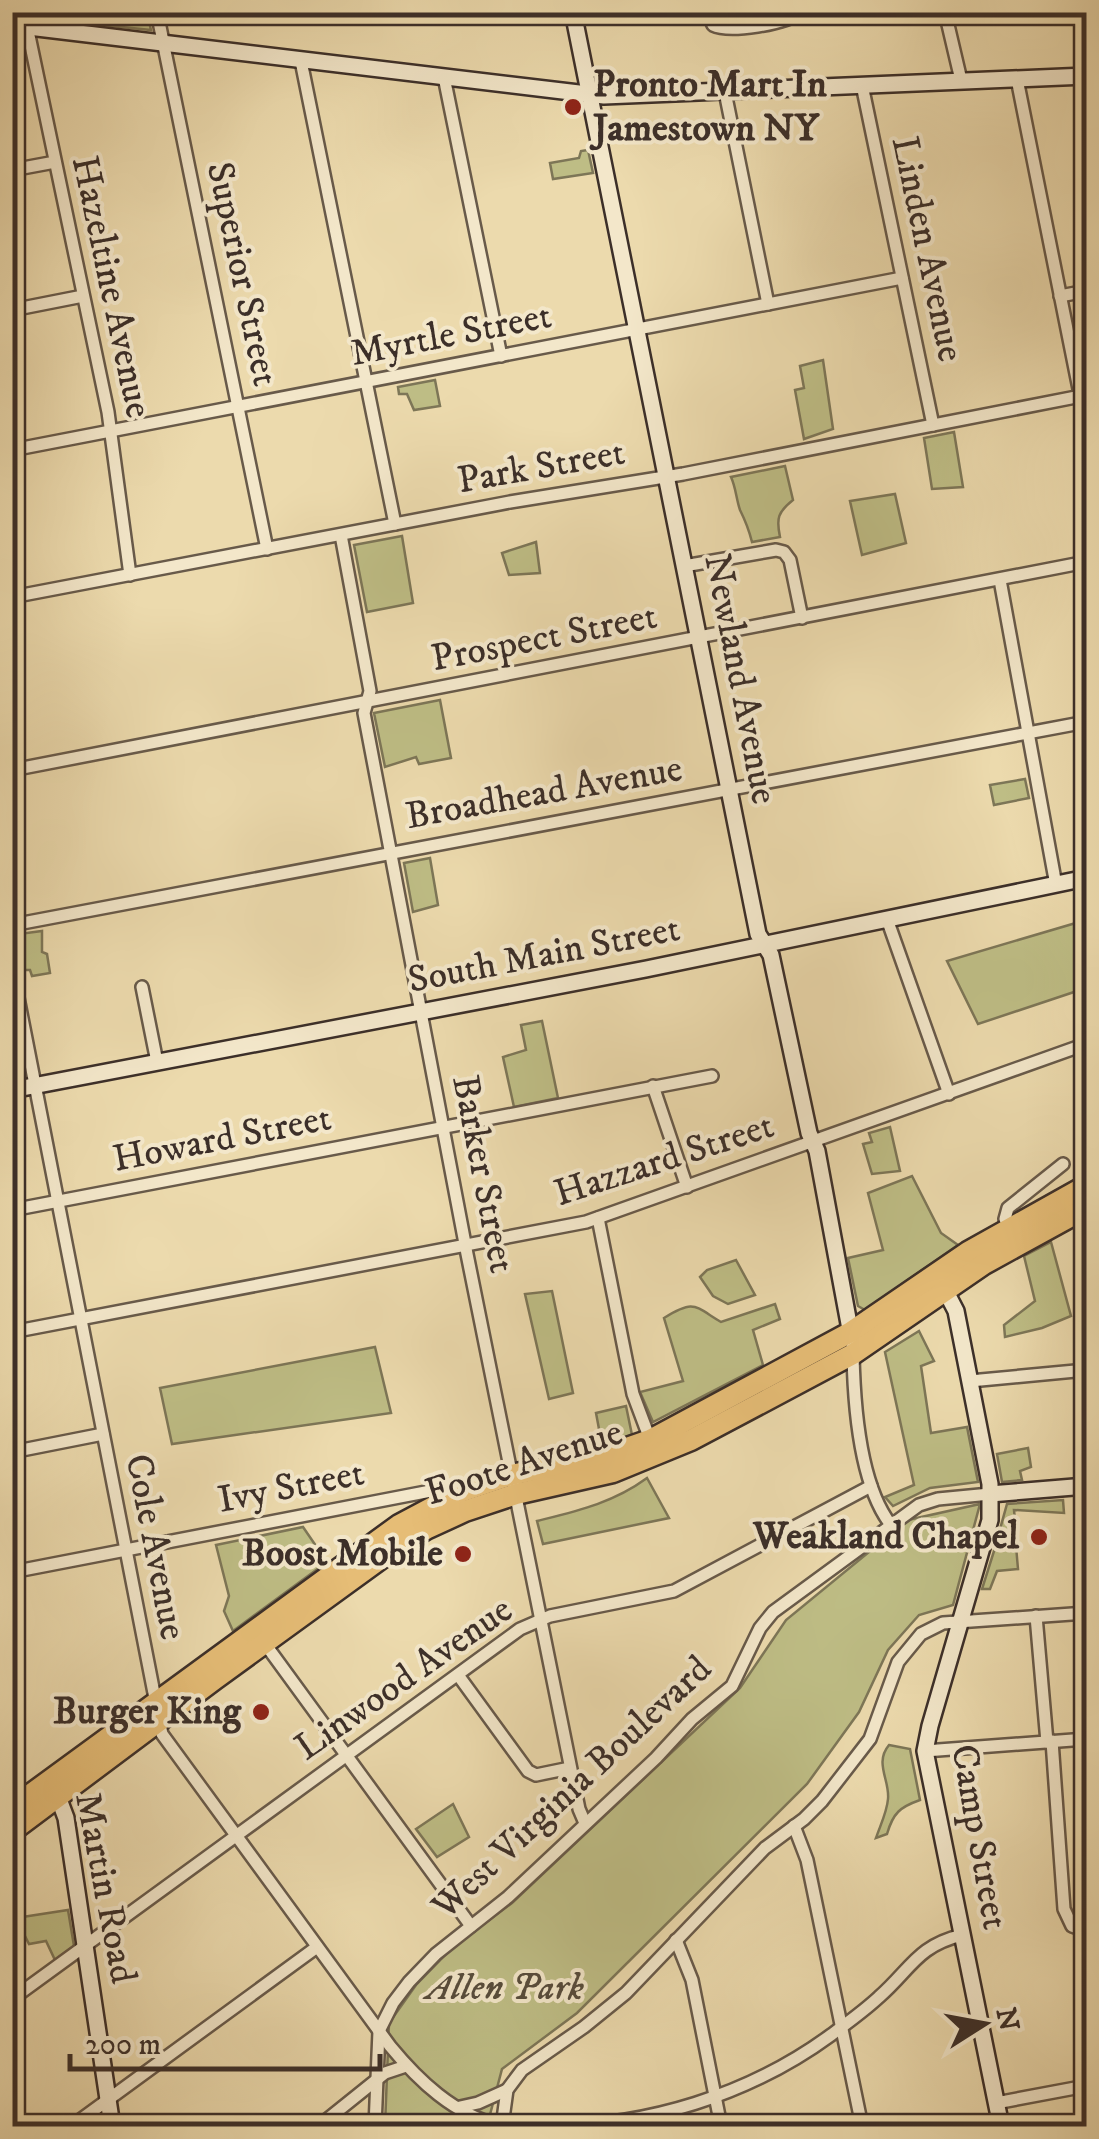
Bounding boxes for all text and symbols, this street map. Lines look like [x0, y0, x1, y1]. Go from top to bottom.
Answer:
place label: Pronto Mart In Jamestown NY [589, 61, 827, 153]
marker: Pronto Mart In Jamestown NY [562, 96, 584, 118]
street label: Linden Avenue [880, 132, 974, 366]
street label: Hazeltine Avenue [60, 152, 162, 422]
street label: Superior Street [195, 158, 289, 390]
street label: Myrtle Street [347, 292, 555, 378]
street label: Park Street [454, 429, 628, 505]
street label: Newland Avenue [692, 550, 788, 808]
street label: Prospect Street [427, 593, 661, 683]
street label: Broadhead Avenue [402, 745, 686, 841]
street label: South Main Street [404, 905, 684, 1005]
street label: Barker Street [440, 1071, 526, 1277]
street label: Howard Street [109, 1094, 335, 1184]
street label: Hazzard Street [548, 1102, 780, 1218]
street label: Foote Avenue [419, 1409, 629, 1517]
street label: Ivy Street [214, 1449, 368, 1525]
street label: Cole Avenue [113, 1450, 197, 1644]
place label: Weakland Chapel [752, 1513, 1020, 1561]
marker: Weakland Chapel [1028, 1526, 1050, 1548]
place label: Boost Mobile [242, 1530, 443, 1578]
marker: Boost Mobile [452, 1543, 474, 1565]
street label: Linwood Avenue [286, 1586, 522, 1772]
street label: West Virginia Boulevard [421, 1646, 722, 1931]
place label: Burger King [53, 1688, 242, 1736]
marker: Burger King [250, 1701, 272, 1723]
street label: Camp Street [939, 1741, 1019, 1933]
street label: Martin Road [63, 1788, 147, 1988]
park label: Allen Park [422, 1964, 584, 2012]
north arrow [934, 1974, 1034, 2074]
text: N [988, 2005, 1026, 2034]
scale bar [70, 2009, 380, 2071]
text: 200 m [85, 2027, 161, 2064]

